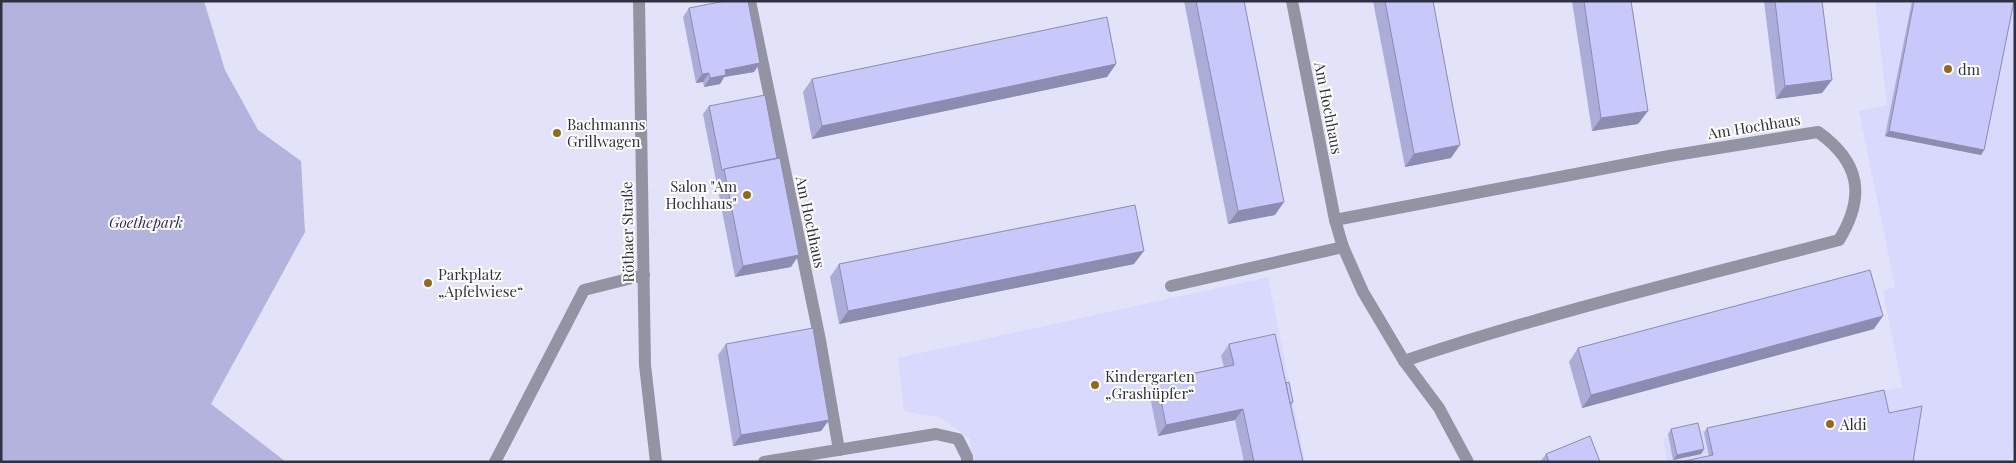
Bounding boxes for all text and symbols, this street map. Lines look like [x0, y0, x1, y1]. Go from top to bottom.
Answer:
street label: Am Hochhaus [1310, 59, 1348, 156]
place label: dm [1958, 59, 1981, 79]
marker: dm [1942, 63, 1954, 75]
street label: Am Hochhaus [1705, 109, 1802, 143]
place label: Bachmanns Grillwagen [567, 114, 645, 151]
marker: Bachmanns Grillwagen [551, 127, 563, 139]
street label: Am Hochhaus [791, 173, 831, 270]
place label: Salon "Am Hochhaus" [665, 176, 738, 213]
street label: Röthaer Straße [616, 181, 638, 283]
marker: Salon "Am Hochhaus" [741, 189, 753, 201]
park label: Goethepark [109, 212, 183, 232]
place label: Parkplatz „Apfelwiese“ [438, 264, 523, 301]
marker: Parkplatz „Apfelwiese“ [422, 277, 434, 289]
place label: Kindergarten „Grashüpfer“ [1105, 366, 1195, 403]
marker: Kindergarten „Grashüpfer“ [1089, 379, 1101, 391]
place label: Aldi [1839, 414, 1867, 434]
marker: Aldi [1824, 418, 1836, 430]

